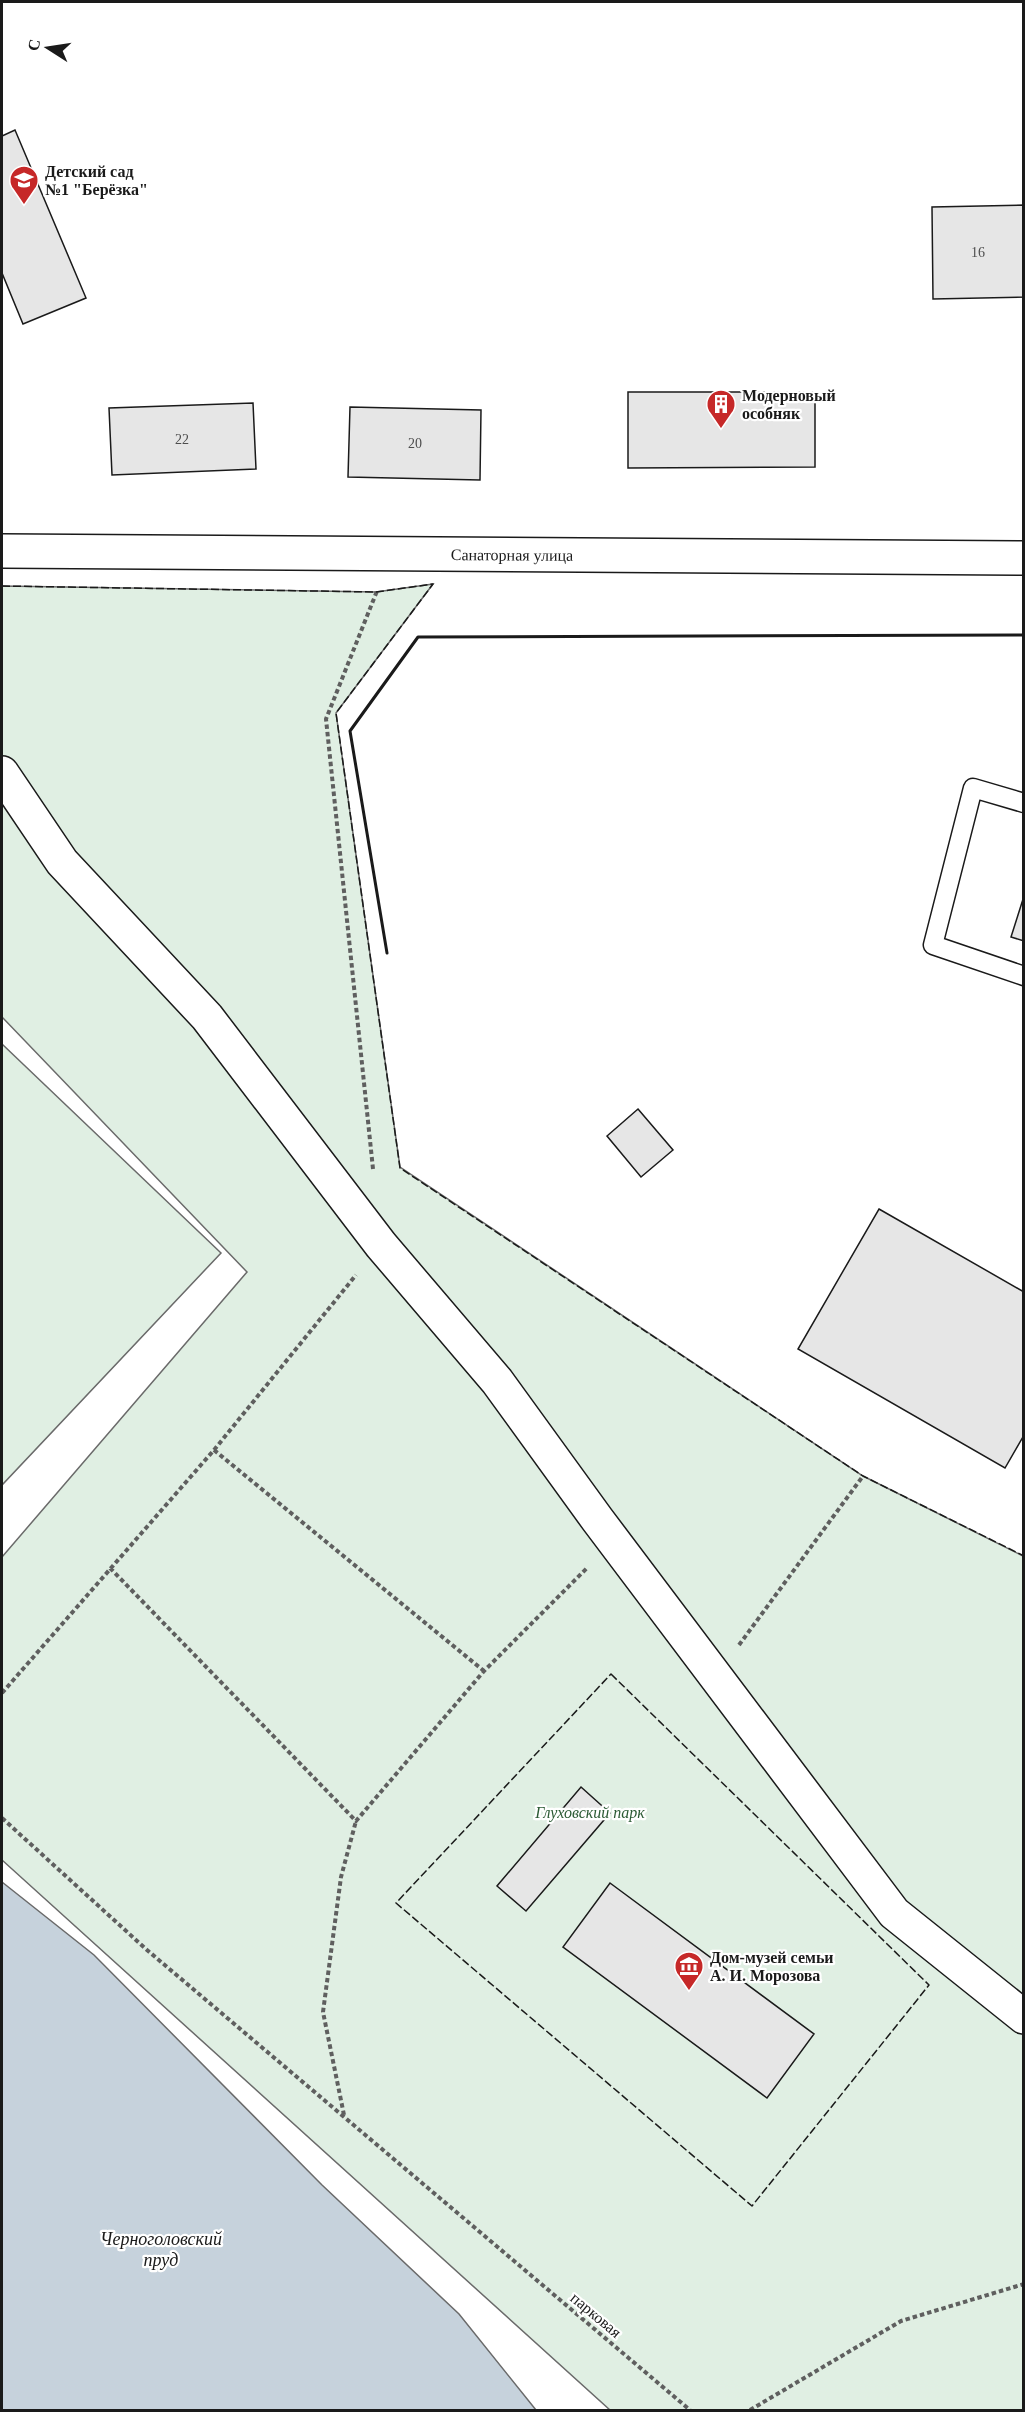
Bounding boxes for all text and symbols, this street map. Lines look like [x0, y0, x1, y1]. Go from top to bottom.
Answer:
north arrow [18, 18, 78, 78]
text: С [24, 38, 43, 52]
place label: Детский сад №1 "Берёзка" [45, 163, 148, 199]
school or university icon: Детский сад №1 "Берёзка" [8, 164, 40, 206]
house number: 16 [971, 245, 985, 260]
place label: Модерновый особняк [742, 387, 836, 422]
building icon: Модерновый особняк [705, 388, 737, 430]
house number: 22 [175, 432, 189, 447]
house number: 20 [408, 436, 422, 451]
street label: Санаторная улица [451, 546, 573, 564]
park label: Глуховский парк [534, 1804, 645, 1822]
place label: Дом-музей семьи А. И. Морозова [710, 1949, 834, 1985]
museum icon: Дом-музей семьи А. И. Морозова [673, 1950, 705, 1992]
water label: Черноголовский пруд [100, 2229, 222, 2270]
street label: парковая [567, 2289, 625, 2342]

